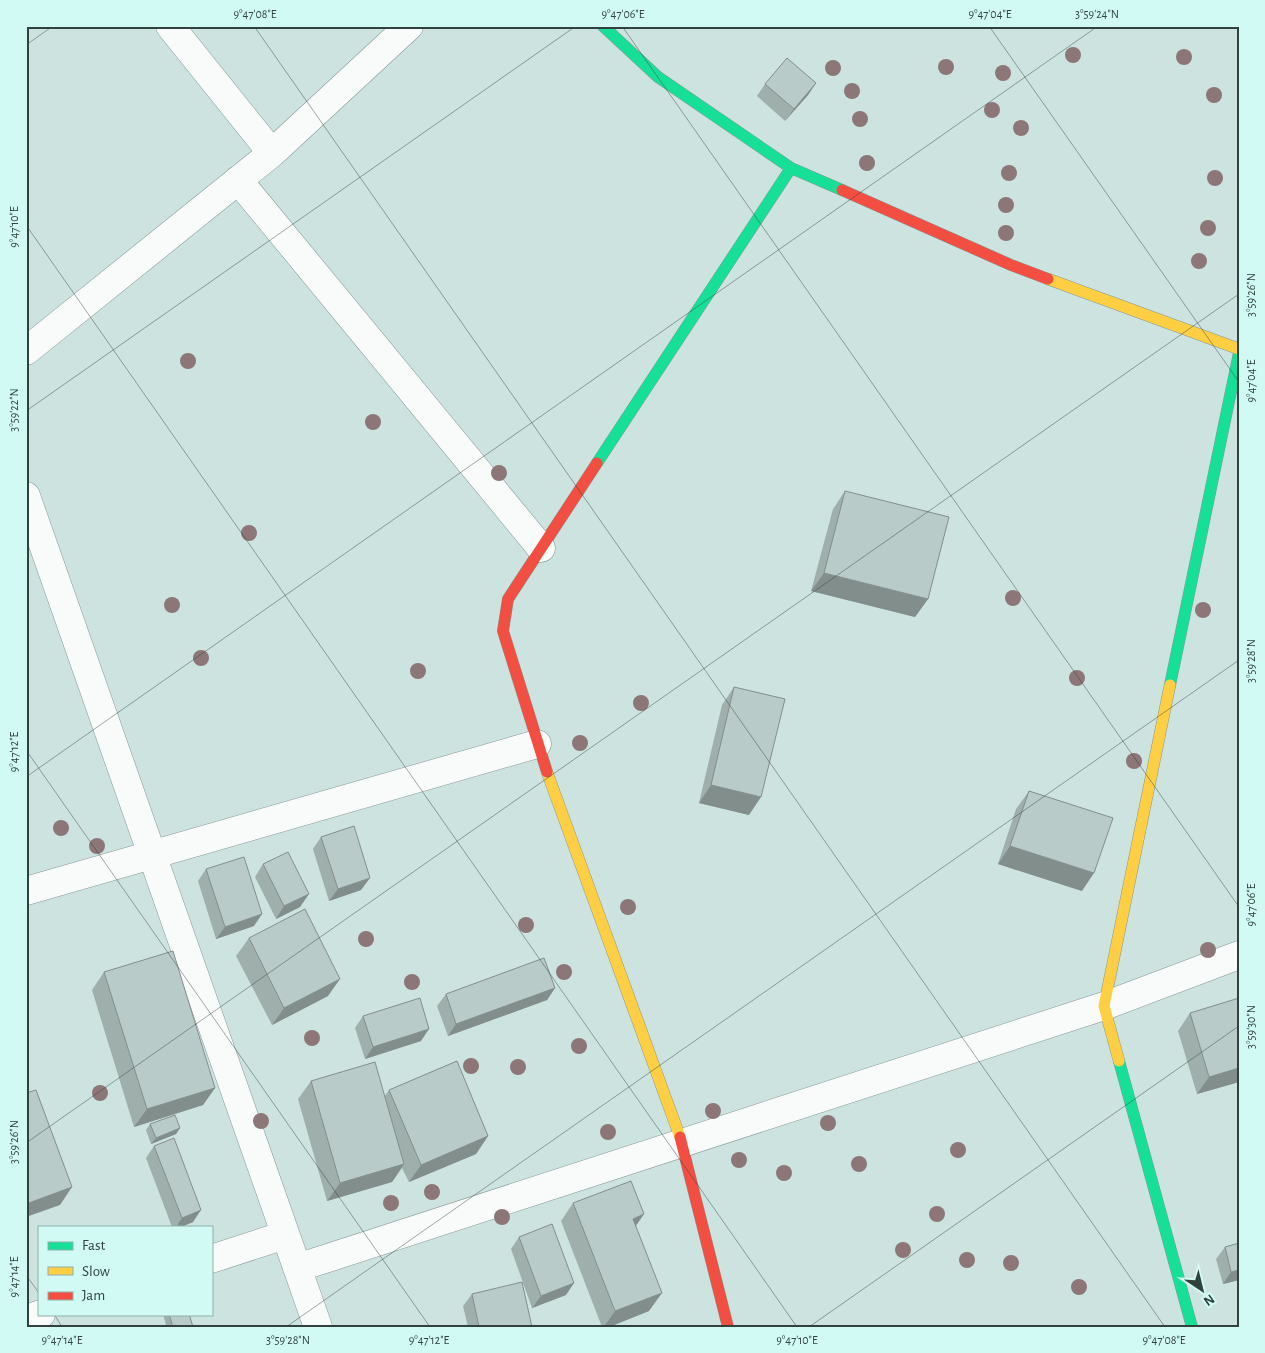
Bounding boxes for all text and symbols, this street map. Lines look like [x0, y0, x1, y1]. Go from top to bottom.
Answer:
text: 9°47'08"E [233, 8, 277, 20]
text: 9°47'06"E [601, 8, 645, 20]
text: 9°47'04"E [968, 8, 1012, 20]
text: 3°59'24"N [1075, 8, 1119, 20]
text: 9°47'10"E [8, 206, 20, 248]
text: 3°59'26"N [1245, 273, 1257, 317]
text: 9°47'04"E [1245, 359, 1257, 403]
text: 3°59'22"N [8, 388, 20, 432]
text: 3°59'28"N [1245, 639, 1257, 683]
text: 9°47'12"E [8, 731, 20, 772]
text: 9°47'06"E [1245, 883, 1257, 927]
text: 3°59'30"N [1245, 1005, 1257, 1049]
text: 3°59'26"N [8, 1120, 20, 1164]
legend [38, 1226, 212, 1316]
text: Fast [82, 1238, 106, 1253]
text: 9°47'14"E [8, 1256, 20, 1297]
text: Slow [82, 1264, 110, 1279]
north arrow [1178, 1266, 1228, 1316]
text: Jam [82, 1288, 105, 1303]
text: N [1201, 1291, 1217, 1308]
text: 9°47'14"E [42, 1334, 83, 1346]
text: 3°59'28"N [266, 1334, 310, 1346]
text: 9°47'12"E [409, 1334, 450, 1346]
text: 9°47'10"E [776, 1334, 818, 1346]
text: 9°47'08"E [1142, 1334, 1186, 1346]

